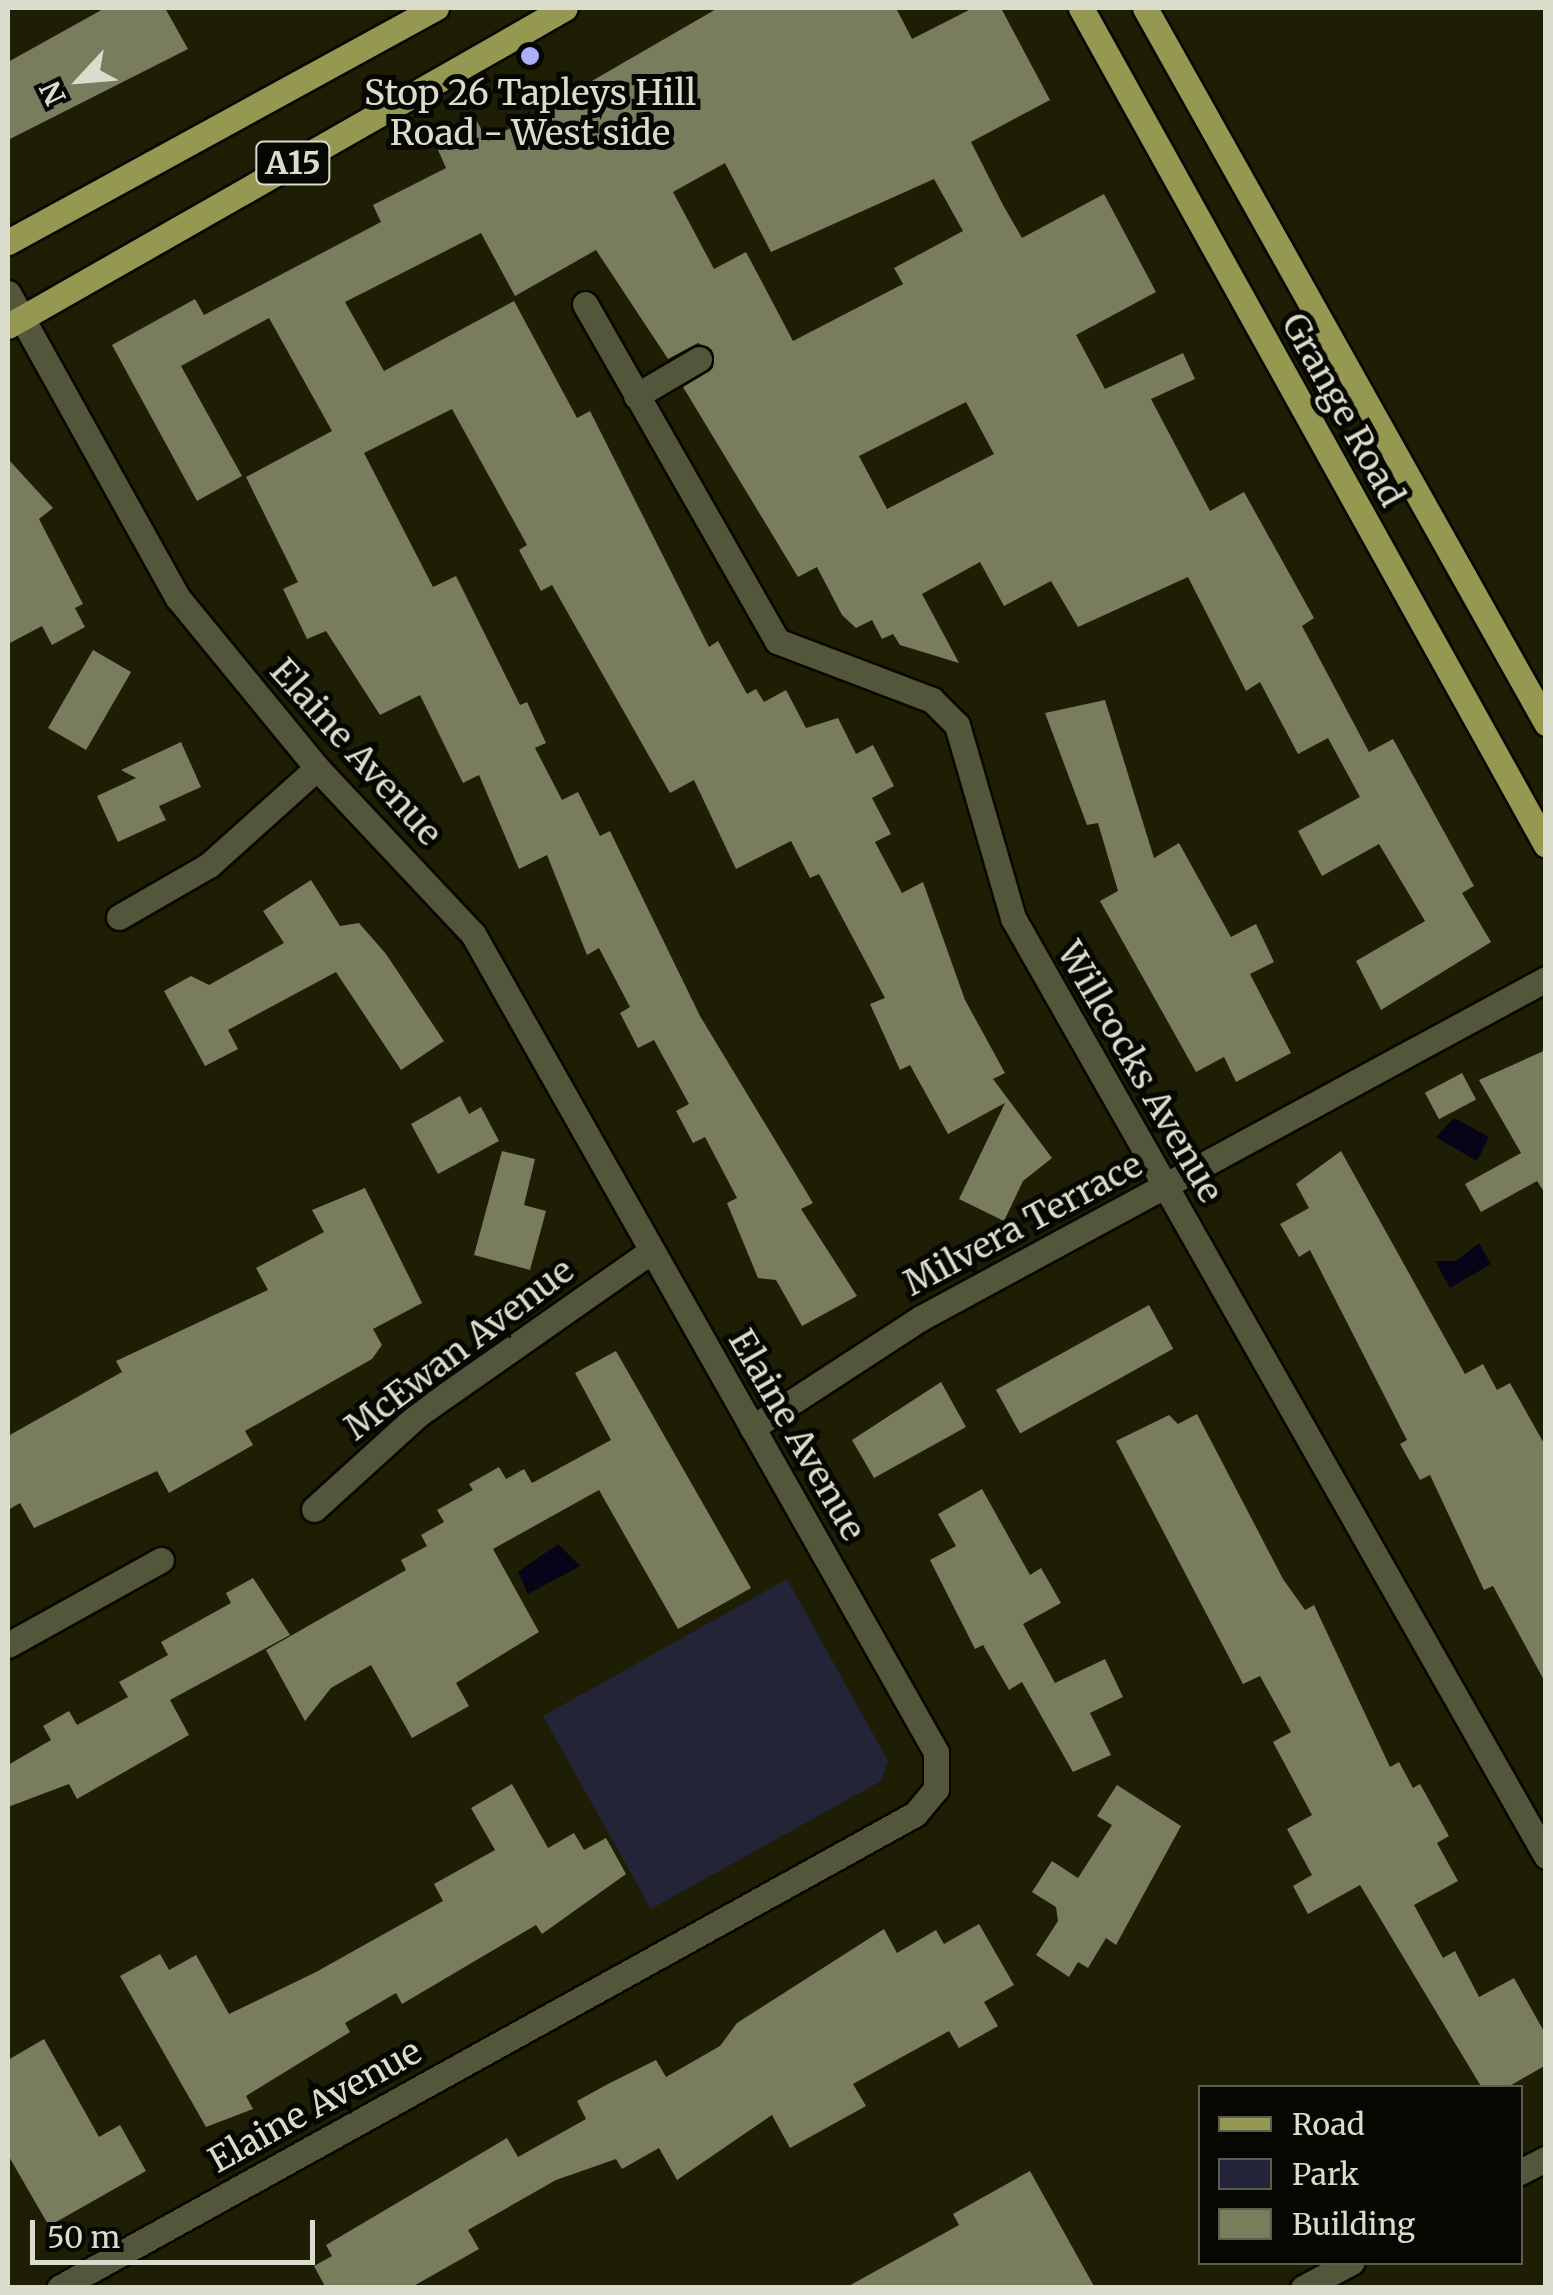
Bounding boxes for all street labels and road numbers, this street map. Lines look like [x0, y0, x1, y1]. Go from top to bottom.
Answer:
road number: A15 [253, 136, 333, 190]
street label: Grange Road [1273, 306, 1413, 514]
street label: Elaine Avenue [261, 650, 451, 854]
street label: Willcocks Avenue [1048, 934, 1232, 1210]
street label: Milvera Terrace [897, 1144, 1149, 1304]
street label: McEwan Avenue [336, 1249, 582, 1449]
street label: Elaine Avenue [720, 1322, 874, 1548]
street label: Elaine Avenue [202, 2030, 428, 2182]

